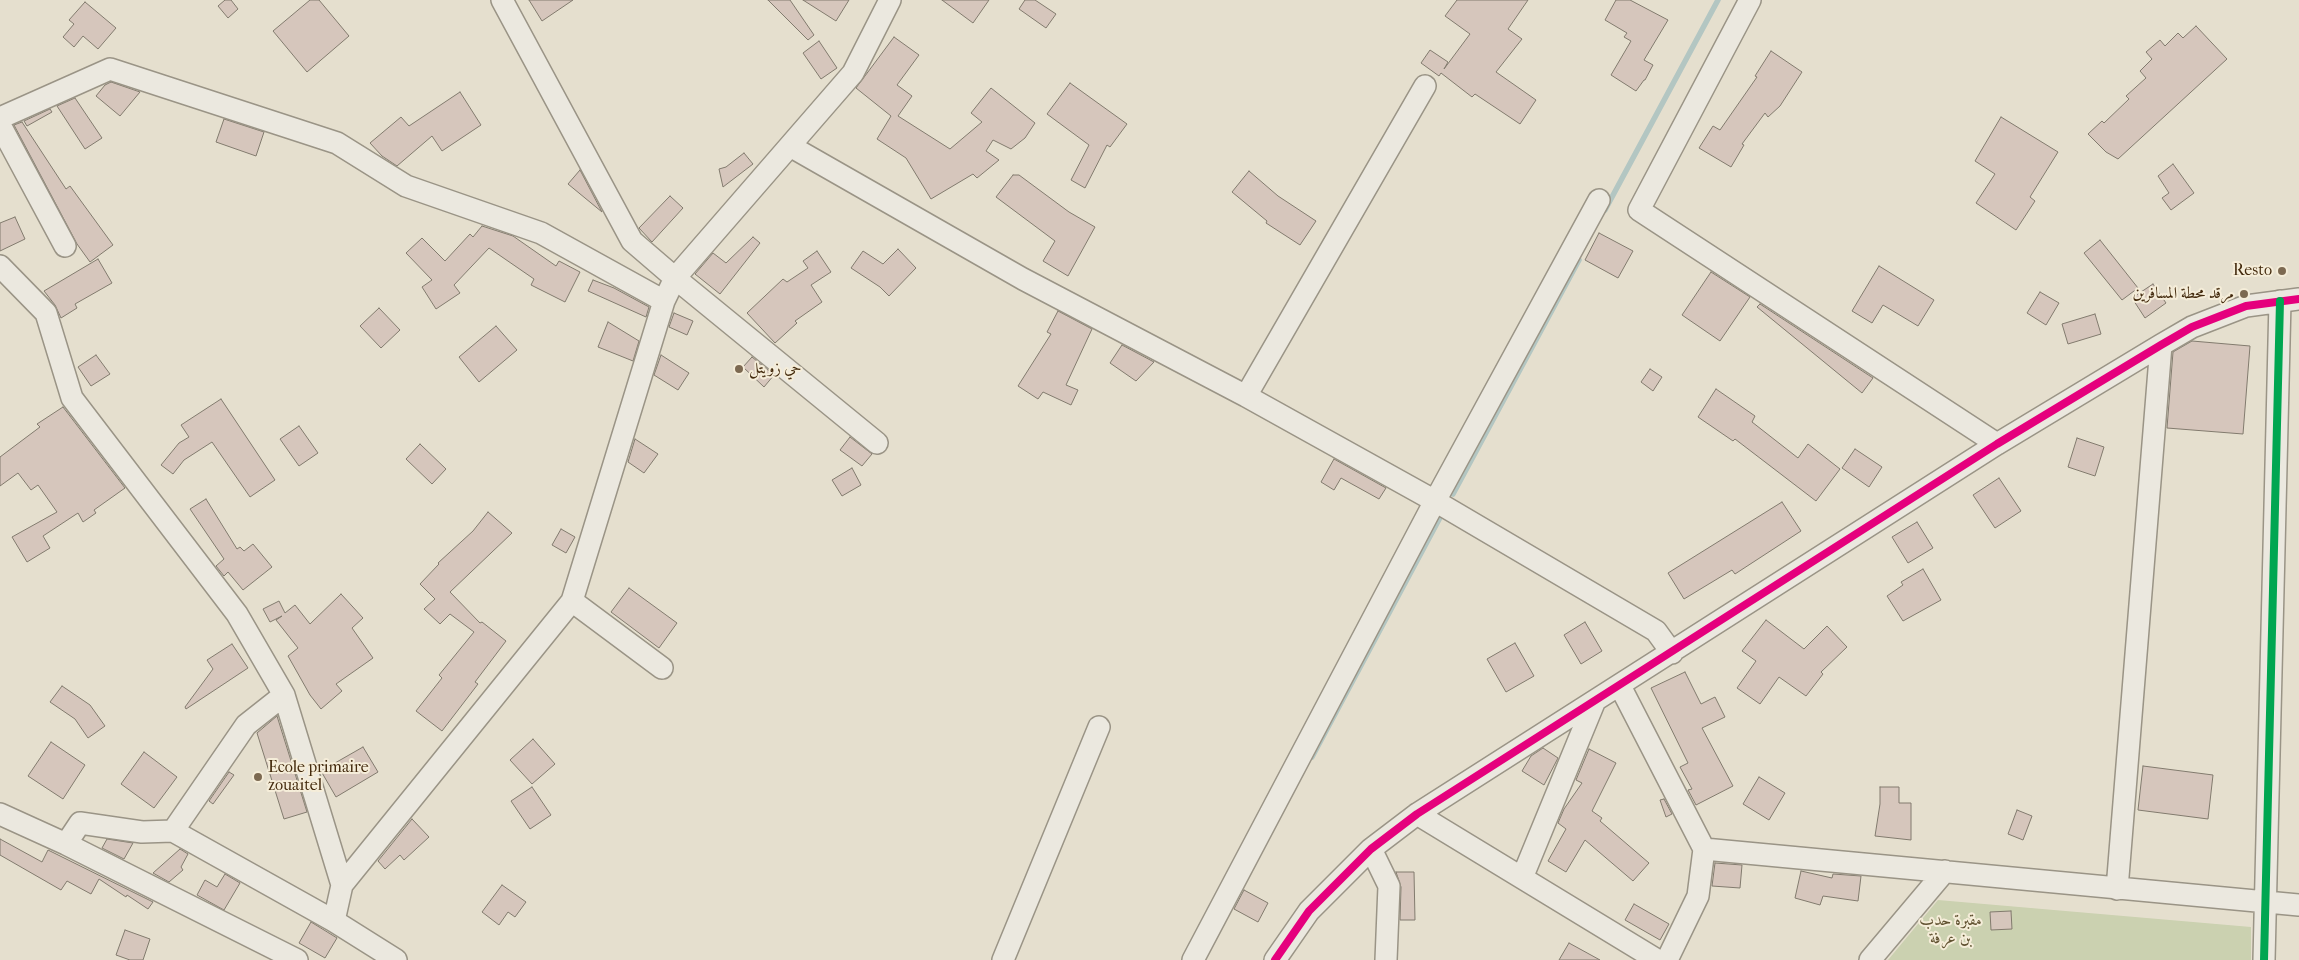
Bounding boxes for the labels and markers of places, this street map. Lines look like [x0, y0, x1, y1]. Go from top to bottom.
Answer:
place label: Resto [2233, 261, 2272, 281]
marker: Resto [2276, 265, 2288, 277]
place label: مرقد محطة المسافرين [2132, 284, 2234, 304]
marker: مرقد محطة المسافرين [2238, 288, 2250, 300]
place label: حي زويتل [749, 359, 802, 379]
marker: حي زويتل [733, 363, 745, 375]
place label: Ecole primaire zouaitel [268, 758, 369, 796]
marker: Ecole primaire zouaitel [252, 771, 264, 783]

